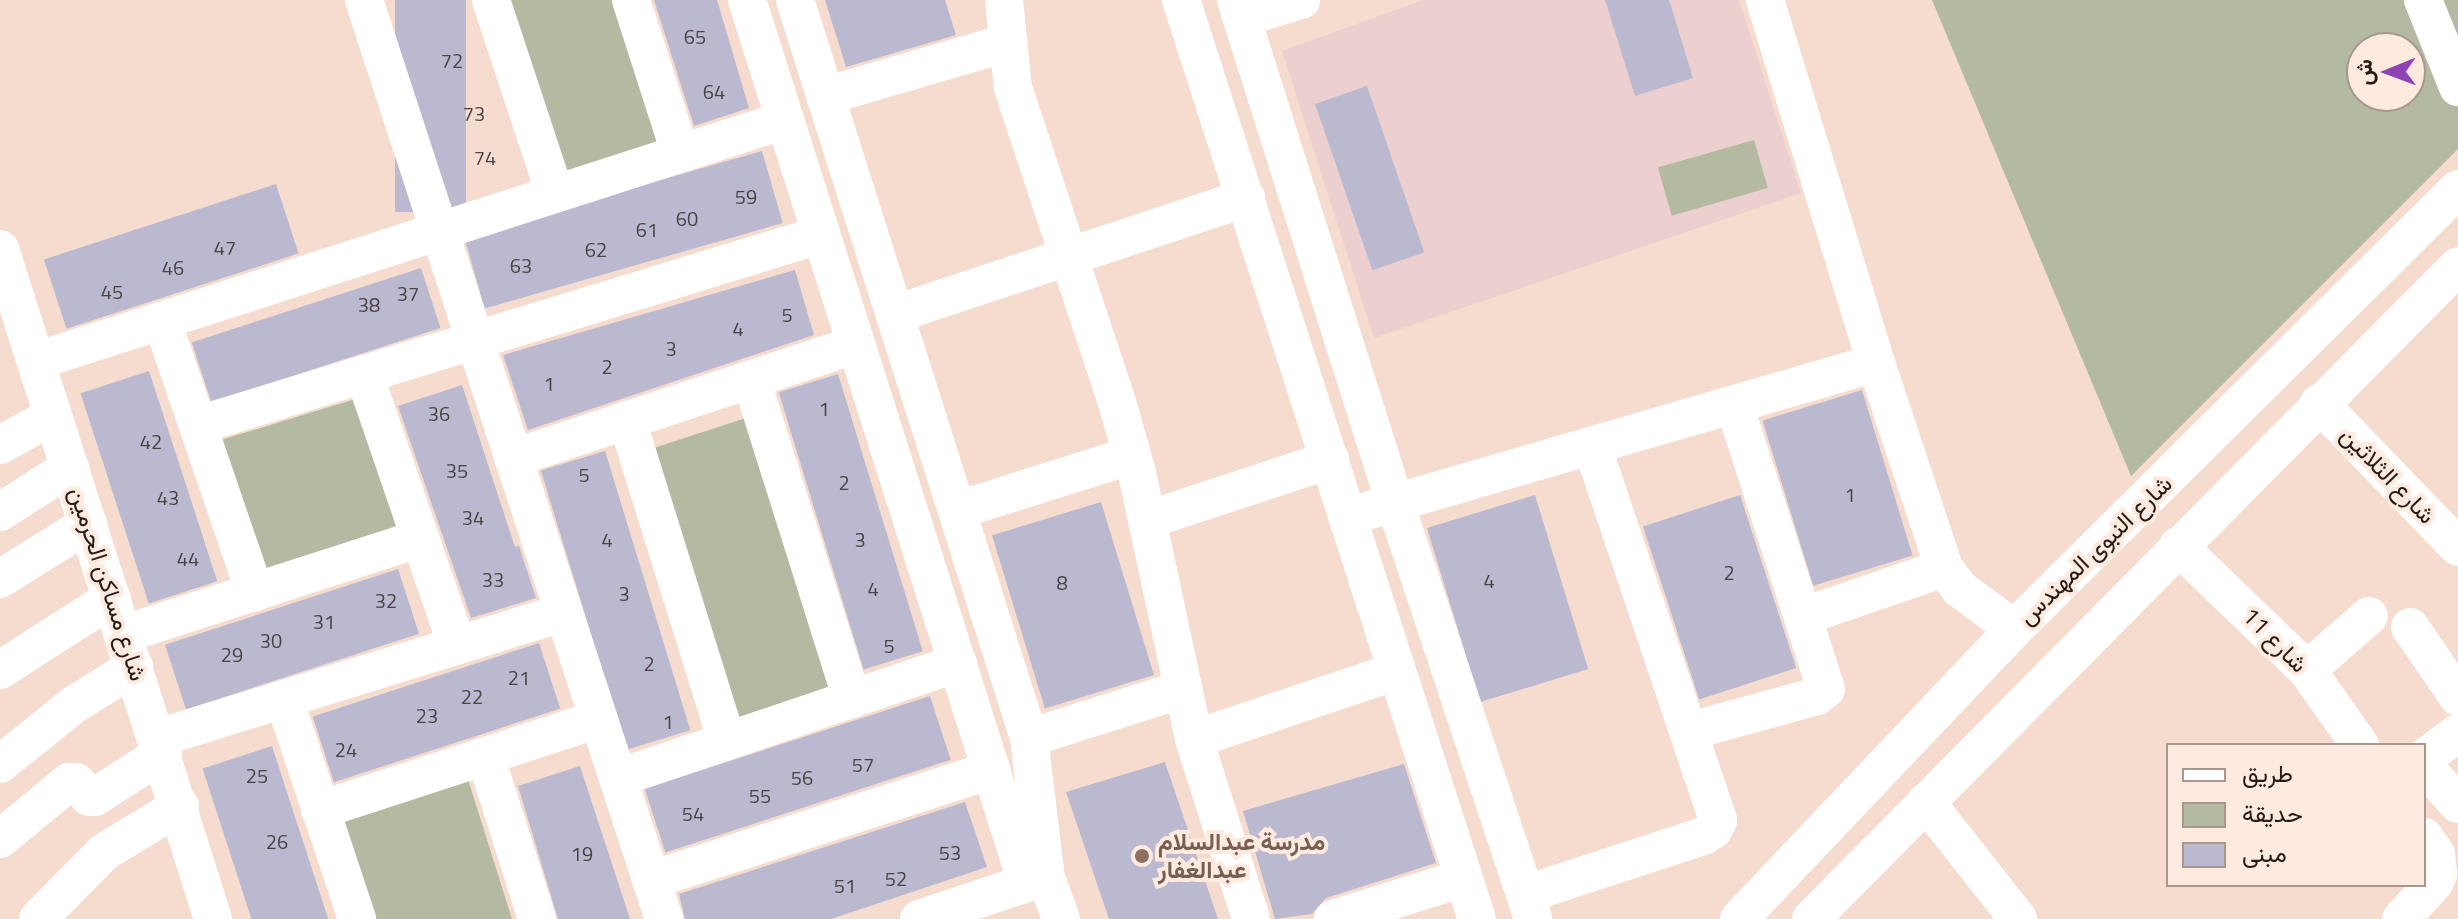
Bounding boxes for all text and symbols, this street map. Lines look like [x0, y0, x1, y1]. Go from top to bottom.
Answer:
house number: 65 [684, 24, 706, 48]
north arrow [2346, 32, 2426, 112]
house number: 72 [441, 48, 463, 72]
text: ش [2347, 59, 2381, 86]
house number: 64 [703, 79, 725, 103]
house number: 73 [463, 101, 485, 125]
house number: 74 [474, 145, 496, 169]
house number: 59 [735, 184, 757, 208]
house number: 60 [676, 206, 698, 230]
house number: 61 [636, 217, 658, 241]
house number: 47 [214, 235, 236, 259]
house number: 62 [585, 237, 607, 261]
house number: 63 [510, 253, 532, 277]
house number: 46 [162, 255, 184, 279]
house number: 45 [101, 279, 123, 303]
house number: 37 [397, 281, 419, 305]
house number: 38 [358, 292, 380, 316]
house number: 5 [781, 302, 793, 326]
house number: 4 [732, 316, 744, 340]
house number: 3 [665, 336, 677, 360]
house number: 2 [601, 354, 613, 378]
house number: 1 [543, 371, 555, 395]
house number: 1 [818, 396, 830, 420]
house number: 36 [428, 401, 450, 425]
street label: شارع الثلاثين [2335, 420, 2441, 530]
house number: 42 [140, 429, 162, 453]
house number: 35 [446, 458, 468, 482]
house number: 5 [578, 462, 590, 486]
street label: شارع النبوى المهندس [2012, 469, 2178, 631]
house number: 2 [838, 470, 850, 494]
house number: 1 [1844, 482, 1856, 506]
street label: شارع مساكن الحرمين [63, 483, 153, 685]
house number: 43 [157, 485, 179, 509]
house number: 34 [462, 505, 484, 529]
house number: 4 [601, 527, 613, 551]
house number: 3 [854, 527, 866, 551]
house number: 44 [177, 546, 199, 570]
house number: 2 [1723, 560, 1735, 584]
house number: 33 [482, 567, 504, 591]
house number: 4 [1483, 568, 1495, 592]
house number: 8 [1056, 570, 1068, 594]
house number: 4 [867, 576, 879, 600]
house number: 3 [618, 581, 630, 605]
house number: 32 [375, 588, 397, 612]
street label: شارع 11 [2236, 601, 2314, 679]
house number: 31 [313, 609, 335, 633]
house number: 30 [260, 628, 282, 652]
house number: 5 [883, 633, 895, 657]
house number: 29 [221, 642, 243, 666]
house number: 2 [643, 651, 655, 675]
house number: 21 [508, 665, 530, 689]
house number: 22 [461, 684, 483, 708]
house number: 23 [416, 703, 438, 727]
house number: 1 [662, 709, 674, 733]
house number: 24 [335, 737, 357, 761]
legend [2166, 743, 2426, 887]
house number: 57 [852, 752, 874, 776]
text: طريق [2242, 755, 2293, 791]
house number: 25 [246, 763, 268, 787]
house number: 56 [791, 765, 813, 789]
house number: 55 [749, 783, 771, 807]
text: حديقة [2242, 795, 2303, 831]
house number: 54 [682, 801, 704, 825]
place label: مدرسة عبدالسلام عبدالغفار [1158, 828, 1325, 884]
house number: 26 [266, 829, 288, 853]
text: مبنى [2242, 835, 2287, 871]
house number: 53 [939, 840, 961, 864]
house number: 19 [571, 841, 593, 865]
marker: مدرسة عبدالسلام عبدالغفار [1133, 847, 1151, 865]
house number: 52 [885, 866, 907, 890]
house number: 51 [834, 873, 856, 897]

